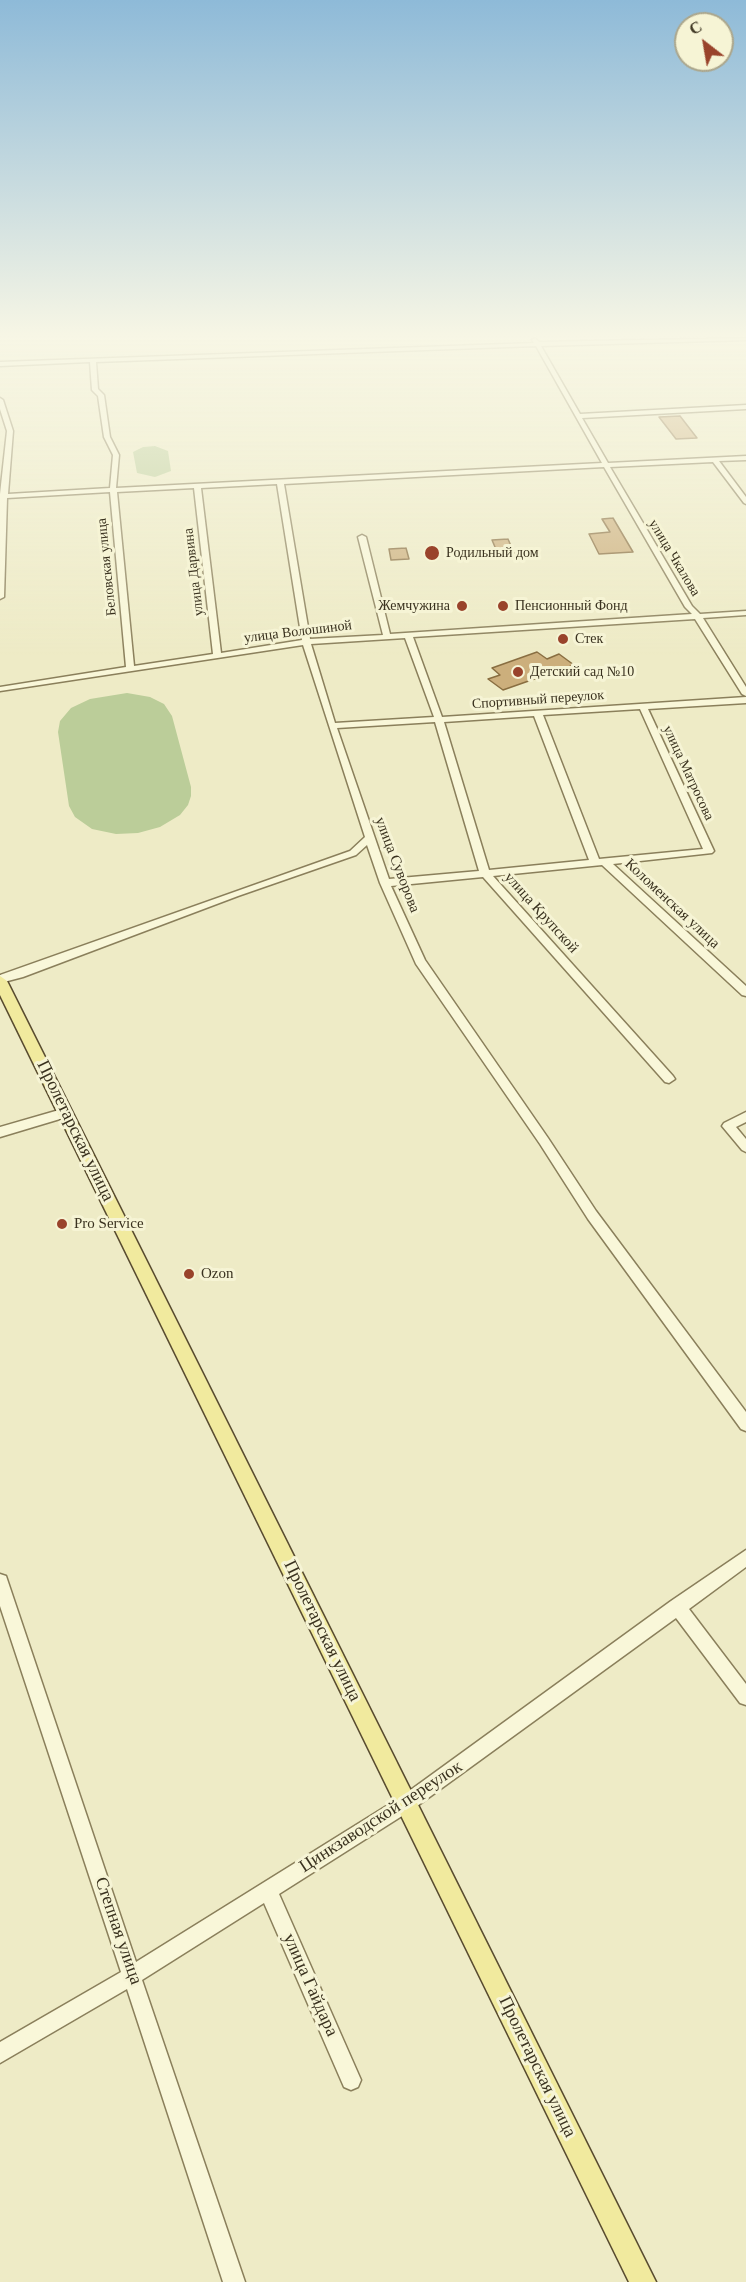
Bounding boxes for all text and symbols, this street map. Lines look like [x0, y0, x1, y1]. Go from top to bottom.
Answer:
north arrow [674, 12, 734, 72]
text: С [686, 18, 705, 38]
street label: Беловская улица [94, 517, 120, 617]
street label: улица Чкалова [644, 517, 704, 599]
street label: улица Дарвина [180, 527, 208, 617]
marker: Родильный дом [423, 544, 441, 562]
place label: Родильный дом [446, 545, 539, 561]
place label: Жемчужина [378, 598, 450, 614]
place label: Пенсионный Фонд [515, 598, 628, 614]
marker: Жемчужина [455, 599, 469, 613]
marker: Пенсионный Фонд [496, 599, 510, 613]
street label: улица Волошиной [243, 617, 353, 647]
place label: Стек [575, 631, 603, 647]
marker: Стек [556, 632, 570, 646]
place label: Детский сад №10 [530, 664, 634, 680]
marker: Детский сад №10 [511, 665, 525, 679]
street label: Спортивный переулок [471, 687, 605, 713]
street label: улица Матросова [659, 723, 717, 823]
street label: улица Суворова [371, 815, 423, 915]
street label: Коломенская улица [621, 855, 723, 953]
street label: улица Крупской [500, 869, 582, 957]
street label: Пролетарская улица [31, 1057, 119, 1205]
place label: Pro Service [74, 1215, 144, 1233]
marker: Pro Service [55, 1217, 69, 1231]
place label: Ozon [201, 1265, 233, 1283]
marker: Ozon [182, 1267, 196, 1281]
street label: Пролетарская улица [278, 1557, 366, 1705]
street label: Цинкзаводской переулок [295, 1756, 467, 1878]
street label: Степная улица [90, 1874, 146, 1988]
street label: улица Гайдара [278, 1930, 342, 2040]
street label: Пролетарская улица [493, 1993, 581, 2141]

